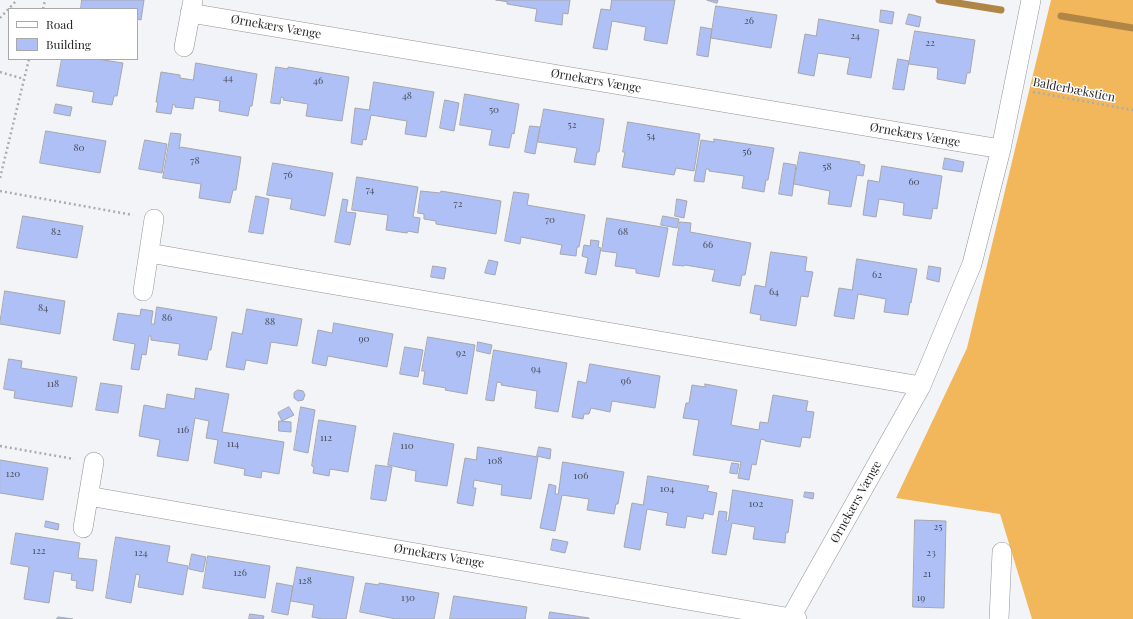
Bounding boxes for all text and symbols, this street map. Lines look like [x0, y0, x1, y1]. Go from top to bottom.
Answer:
legend [8, 8, 138, 60]
street label: Ørnekærs Vænge [230, 12, 322, 42]
house number: 26 [744, 15, 754, 27]
text: Road [46, 16, 73, 32]
house number: 24 [850, 30, 860, 42]
text: Building [46, 36, 91, 52]
house number: 22 [925, 37, 935, 49]
street label: Ørnekærs Vænge [550, 66, 642, 96]
house number: 44 [223, 72, 233, 84]
house number: 46 [313, 75, 323, 87]
street label: Balderbækstien [1032, 75, 1116, 105]
house number: 48 [402, 90, 412, 102]
house number: 50 [489, 104, 499, 116]
house number: 52 [568, 119, 576, 131]
street label: Ørnekærs Vænge [869, 120, 961, 150]
house number: 54 [646, 130, 656, 142]
house number: 80 [73, 142, 85, 154]
house number: 56 [742, 146, 752, 158]
house number: 78 [190, 155, 200, 167]
house number: 58 [822, 161, 832, 173]
house number: 76 [283, 169, 293, 181]
house number: 60 [908, 176, 920, 188]
house number: 74 [366, 184, 374, 196]
house number: 72 [454, 198, 462, 210]
house number: 70 [545, 214, 555, 226]
house number: 82 [51, 226, 61, 238]
house number: 68 [618, 226, 628, 238]
house number: 66 [703, 239, 713, 251]
house number: 62 [872, 269, 882, 281]
house number: 64 [769, 286, 779, 298]
house number: 84 [38, 302, 48, 314]
house number: 86 [162, 312, 172, 324]
house number: 88 [265, 316, 275, 328]
house number: 90 [358, 333, 370, 345]
house number: 92 [456, 347, 466, 359]
house number: 94 [531, 363, 541, 375]
house number: 96 [621, 375, 631, 387]
house number: 118 [47, 378, 59, 390]
house number: 116 [177, 424, 189, 436]
house number: 112 [320, 432, 332, 444]
house number: 114 [227, 438, 239, 450]
house number: 110 [400, 440, 414, 452]
house number: 108 [488, 455, 502, 467]
street label: Ørnekærs Vænge [827, 458, 885, 546]
house number: 120 [6, 468, 20, 480]
house number: 106 [574, 470, 588, 482]
house number: 104 [660, 483, 674, 495]
house number: 102 [749, 498, 763, 510]
house number: 25 [934, 521, 942, 533]
street label: Ørnekærs Vænge [393, 541, 485, 571]
house number: 122 [32, 545, 46, 557]
house number: 124 [134, 547, 148, 559]
house number: 23 [926, 547, 936, 559]
house number: 126 [233, 567, 247, 579]
house number: 21 [923, 568, 931, 580]
house number: 128 [298, 575, 312, 587]
house number: 130 [401, 592, 415, 604]
house number: 19 [917, 592, 925, 604]

